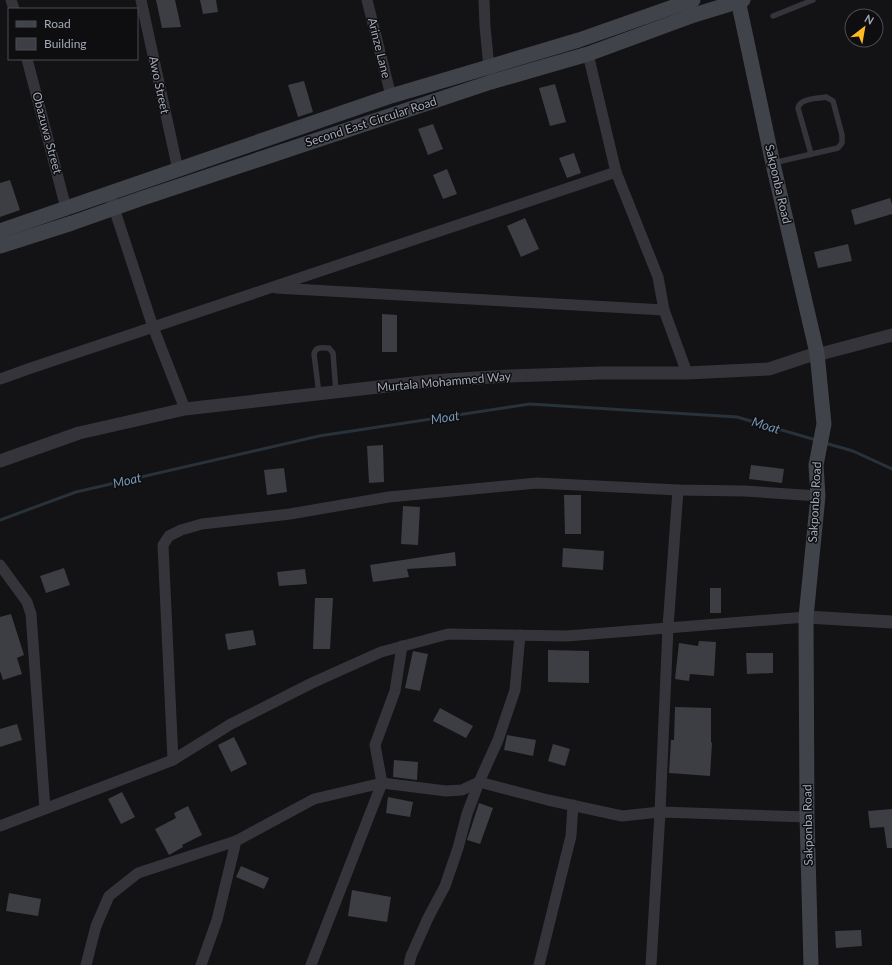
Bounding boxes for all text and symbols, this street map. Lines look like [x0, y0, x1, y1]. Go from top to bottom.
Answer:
legend [8, 8, 138, 60]
north arrow [844, 8, 884, 48]
text: N [862, 11, 876, 27]
text: Road [44, 16, 71, 31]
street label: Arinze Lane [365, 16, 394, 80]
text: Building [44, 36, 87, 51]
street label: Awo Street [146, 55, 173, 116]
street label: Obazuwa Street [29, 90, 66, 176]
street label: Second East Circular Road [303, 93, 438, 150]
street label: Sakponba Road [762, 143, 795, 225]
street label: Murtala Mohammed Way [377, 368, 512, 395]
water label: Moat [429, 407, 461, 427]
water label: Moat [750, 413, 783, 437]
street label: Sakponba Road [805, 461, 824, 543]
water label: Moat [111, 469, 143, 491]
street label: Sakponba Road [799, 784, 816, 866]

